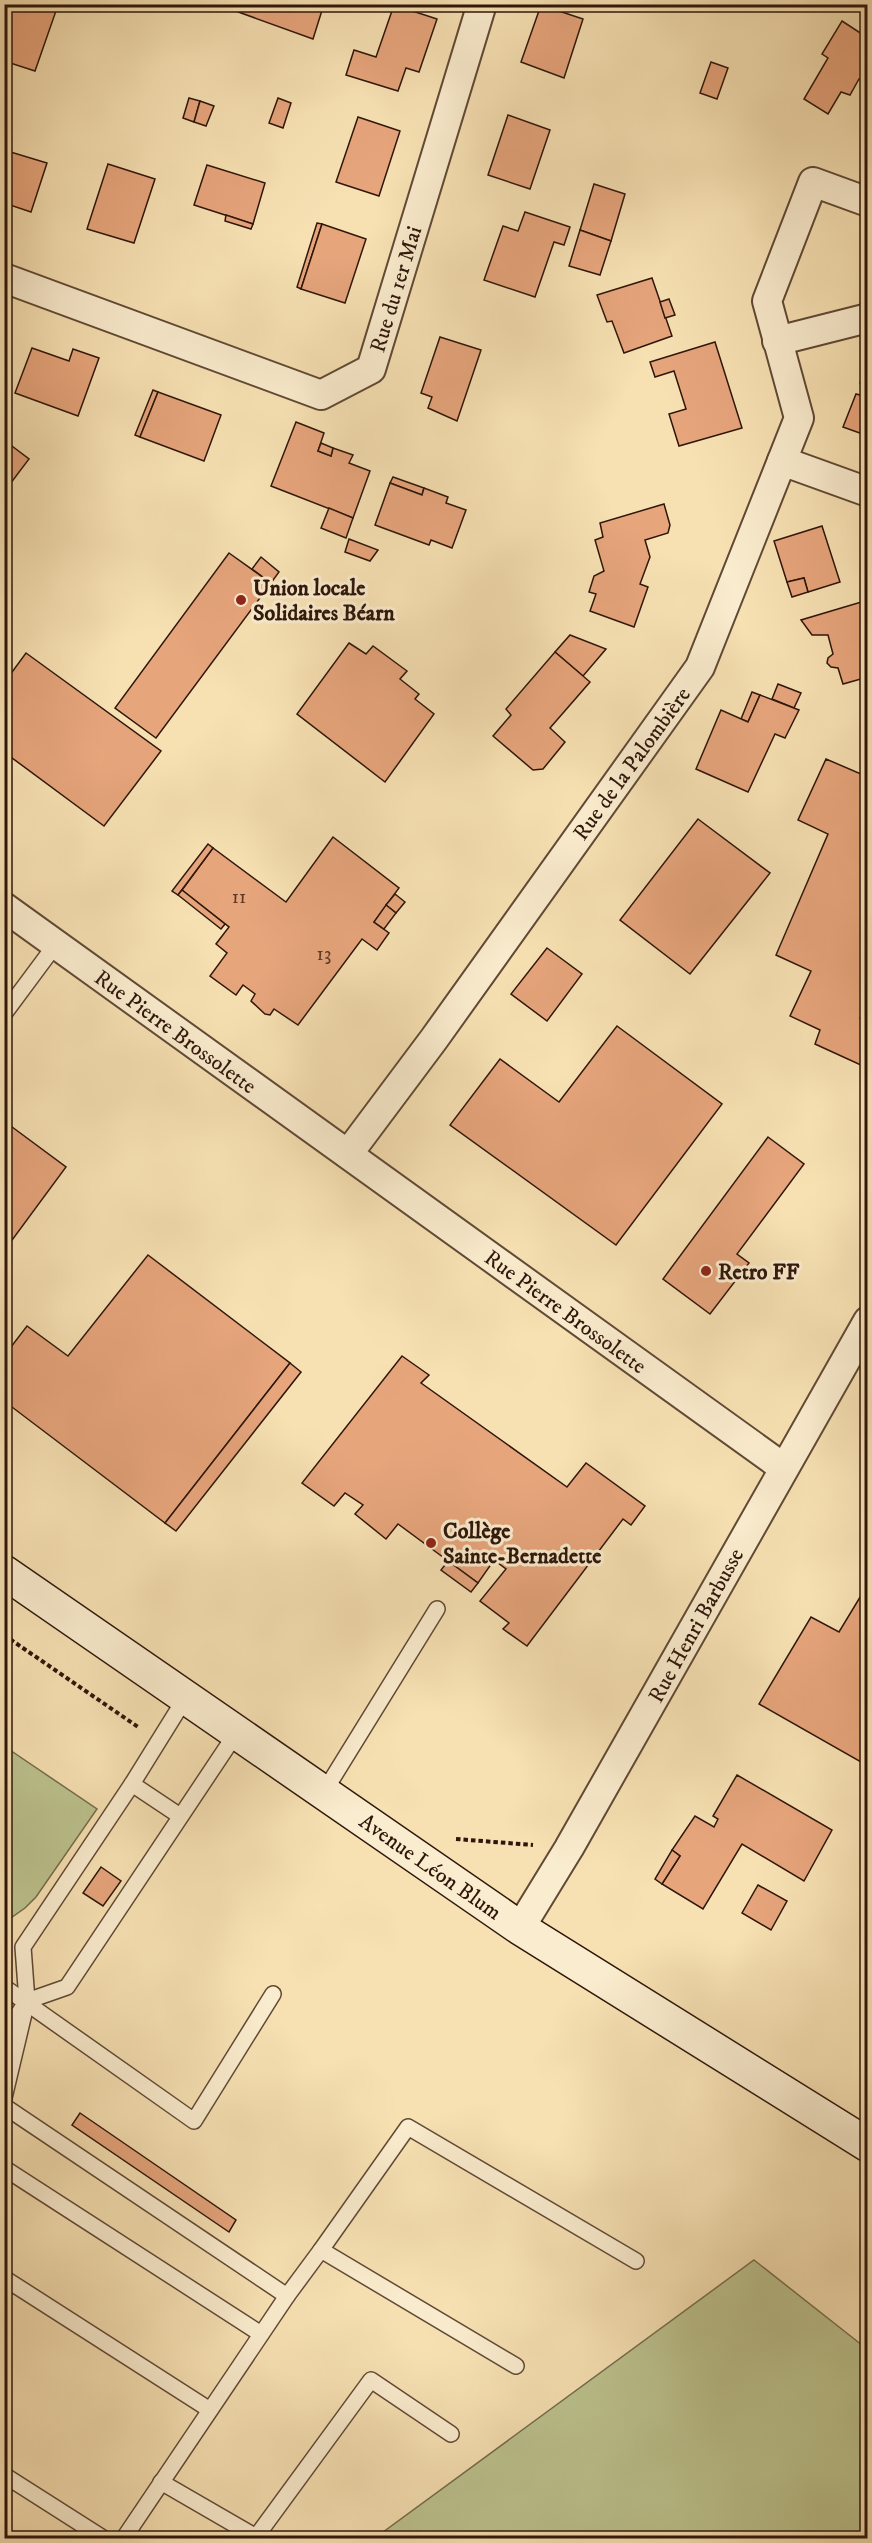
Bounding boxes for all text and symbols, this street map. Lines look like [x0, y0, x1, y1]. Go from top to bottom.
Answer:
street label: Rue du 1er Mai [364, 223, 428, 356]
place label: Union locale Solidaires Béarn [253, 575, 395, 627]
marker: Union locale Solidaires Béarn [234, 593, 248, 607]
street label: Rue de la Palombière [568, 682, 697, 846]
house number: 11 [232, 885, 246, 910]
house number: 13 [317, 942, 331, 967]
street label: Rue Pierre Brossolette [89, 964, 261, 1100]
street label: Rue Pierre Brossolette [479, 1244, 651, 1380]
place label: Retro FF [718, 1259, 800, 1286]
marker: Retro FF [699, 1264, 713, 1278]
place label: Collège Sainte-Bernadette [443, 1518, 601, 1570]
marker: Collège Sainte-Bernadette [424, 1536, 438, 1550]
street label: Rue Henri Barbusse [643, 1544, 750, 1708]
street label: Avenue Léon Blum [354, 1808, 506, 1926]

